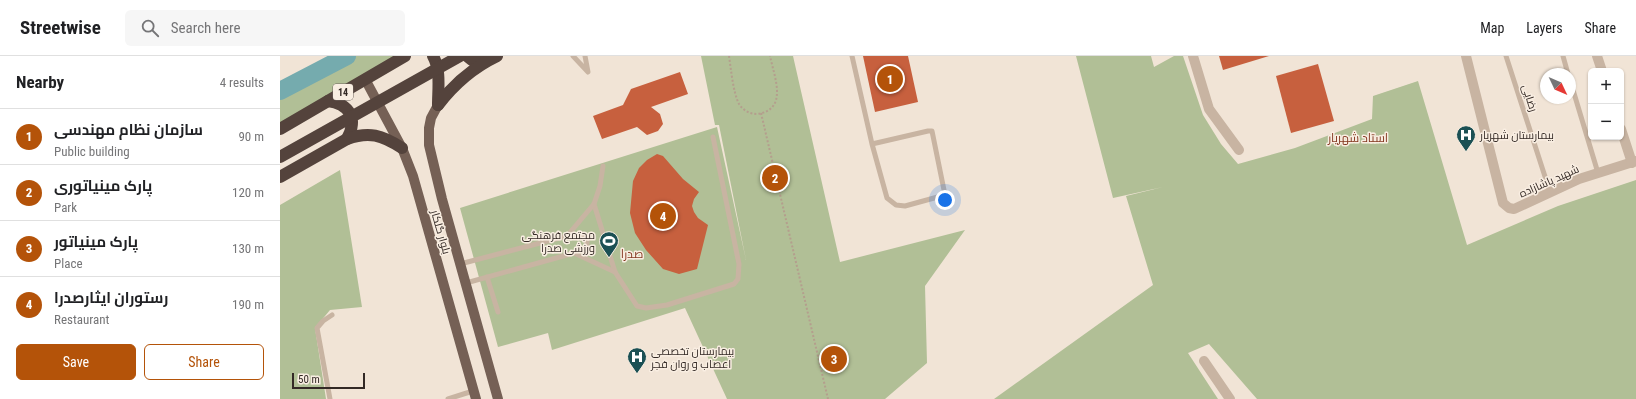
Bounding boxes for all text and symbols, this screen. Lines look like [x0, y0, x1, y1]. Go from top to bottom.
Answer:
search box [125, 10, 405, 46]
text: Streetwise [20, 16, 101, 39]
icon: search [139, 17, 161, 39]
text: Search here [171, 19, 241, 37]
text: Map [1480, 20, 1504, 36]
text: Layers [1526, 20, 1563, 36]
text: Share [1585, 20, 1616, 36]
pin: 1 [877, 64, 903, 94]
north arrow [1540, 68, 1576, 104]
map controls [1588, 68, 1624, 140]
button: + [1588, 68, 1624, 104]
text: Nearby [16, 72, 64, 92]
text: 4 results [220, 75, 264, 90]
street label: رضایی [1519, 83, 1540, 113]
road number: 14 [333, 84, 353, 100]
button: − [1588, 104, 1624, 140]
text: سازمان نظام مهندسی [54, 121, 203, 139]
hospital icon: بیمارستان شهریار [1455, 124, 1477, 152]
text: 1 [26, 129, 32, 144]
text: 90 m [238, 129, 264, 144]
place label: بیمارستان شهریار [1479, 129, 1554, 142]
district label: استاد شهریار [1327, 131, 1388, 145]
text: Public building [54, 144, 130, 159]
street label: شهید پاشازاده [1517, 162, 1581, 200]
pin: 2 [762, 163, 788, 193]
text: پارک مینیاتوری [54, 177, 152, 195]
text: 2 [26, 185, 32, 200]
text: 120 m [232, 185, 264, 200]
your location [935, 190, 955, 210]
text: Park [54, 200, 77, 215]
pin: 4 [650, 201, 676, 231]
street label: بلوار گلکار [428, 208, 453, 256]
place label: مجتمع فرهنگی ورزشی صدرا [522, 229, 595, 255]
sports icon: مجتمع فرهنگی ورزشی صدرا [598, 230, 620, 258]
text: پارک مینیاتور [54, 233, 138, 251]
text: 3 [26, 241, 32, 256]
text: 130 m [232, 241, 264, 256]
district label: صدرا [621, 247, 643, 261]
text: Place [54, 256, 83, 271]
text: رستوران ایثارصدرا [54, 289, 168, 307]
text: 4 [26, 297, 32, 312]
text: 190 m [232, 297, 264, 312]
text: Restaurant [54, 312, 109, 327]
button: Save [16, 344, 136, 380]
button: Share [144, 344, 264, 380]
pin: 3 [821, 344, 847, 374]
place label: بیمارستان تخصصی اعصاب و روان فجر [650, 345, 734, 371]
hospital icon: بیمارستان تخصصی اعصاب و روان فجر [626, 346, 648, 374]
scale bar [292, 371, 365, 390]
text: 50 m [298, 373, 320, 386]

